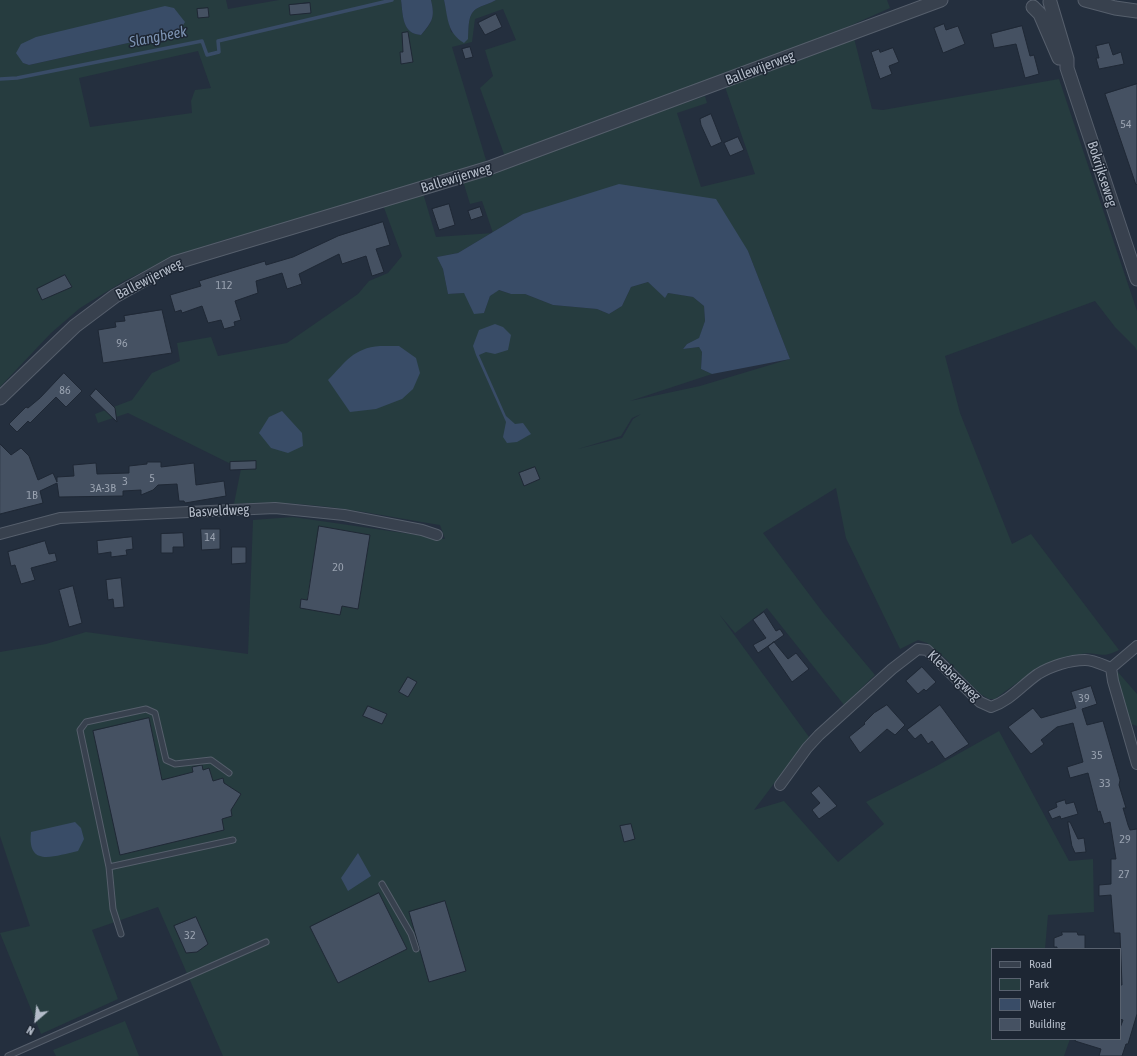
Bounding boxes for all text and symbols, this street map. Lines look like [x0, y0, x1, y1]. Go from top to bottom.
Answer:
water label: Slangbeek [128, 23, 188, 51]
street label: Ballewijerweg [723, 47, 797, 89]
house number: 54 [1120, 117, 1132, 131]
street label: Bokrijkseweg [1084, 139, 1120, 209]
street label: Ballewijerweg [419, 159, 493, 197]
street label: Ballewijerweg [113, 255, 185, 303]
house number: 112 [216, 278, 232, 292]
house number: 96 [116, 336, 128, 350]
house number: 86 [59, 383, 71, 397]
house number: 5 [149, 471, 155, 485]
house number: 3 [122, 474, 128, 488]
house number: 3A-3B [90, 481, 116, 495]
house number: 1B [26, 488, 38, 502]
street label: Basveldweg [188, 501, 250, 521]
house number: 14 [204, 530, 216, 544]
house number: 20 [332, 560, 344, 574]
street label: Kleebergweg [924, 647, 984, 705]
house number: 39 [1078, 691, 1090, 705]
house number: 35 [1091, 748, 1103, 762]
house number: 33 [1099, 776, 1111, 790]
house number: 29 [1119, 832, 1131, 846]
house number: 27 [1118, 867, 1130, 881]
house number: 32 [184, 928, 196, 942]
legend [991, 948, 1121, 1040]
text: Road [1029, 957, 1052, 971]
text: Park [1029, 977, 1049, 991]
text: Water [1029, 997, 1055, 1011]
north arrow [16, 1000, 56, 1040]
text: Building [1029, 1017, 1066, 1031]
text: N [25, 1024, 36, 1037]

